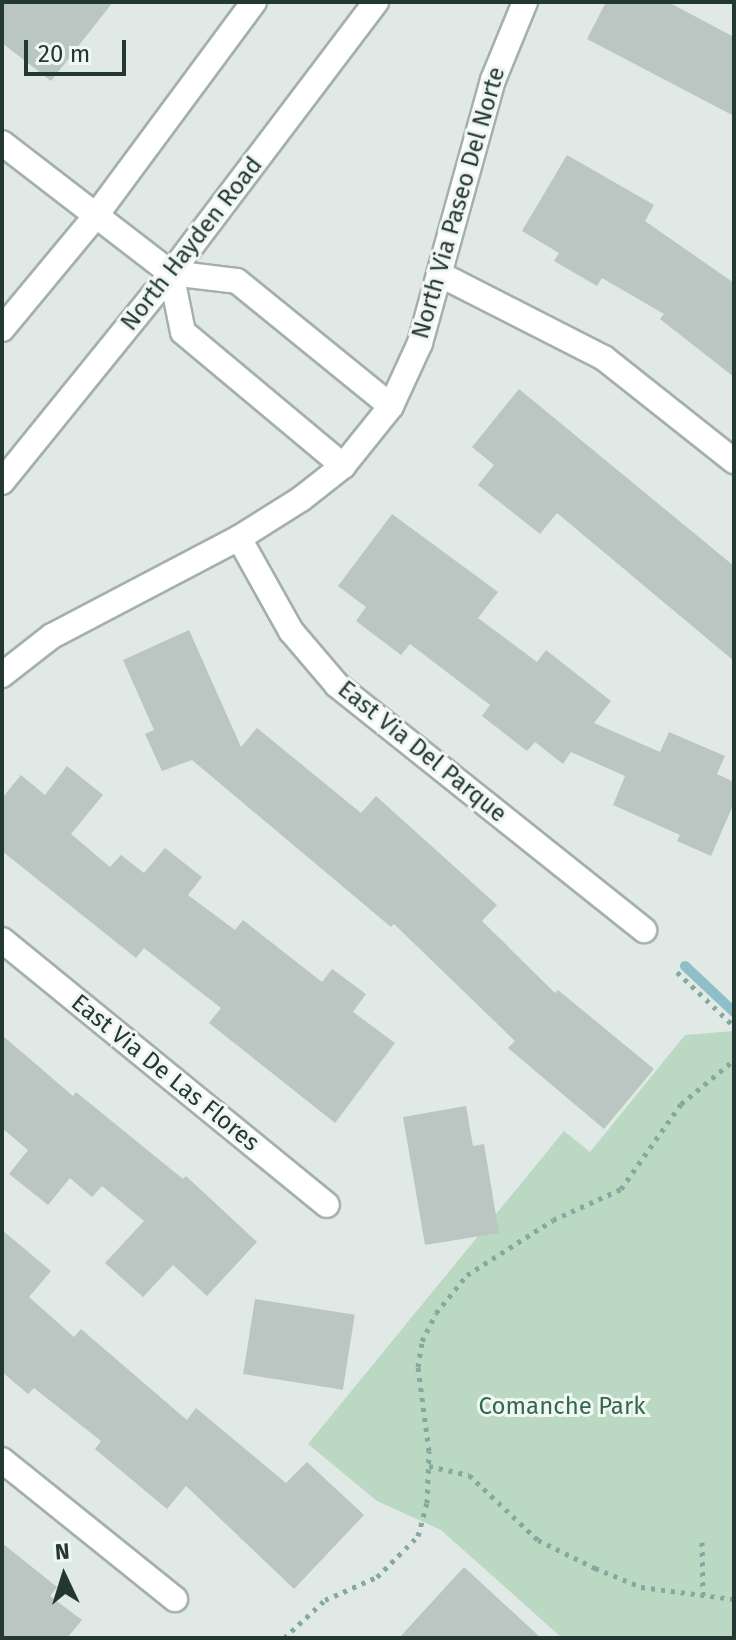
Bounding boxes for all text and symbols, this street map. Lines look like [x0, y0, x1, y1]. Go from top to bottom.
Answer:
scale bar [28, 24, 130, 74]
text: 20 m [38, 40, 90, 68]
street label: North Via Paseo Del Norte [406, 64, 512, 342]
street label: North Hayden Road [115, 151, 269, 337]
street label: East Via Del Parque [332, 675, 512, 829]
street label: East Via De Las Flores [65, 988, 265, 1158]
park label: Comanche Park [479, 1393, 645, 1421]
north arrow [24, 1536, 104, 1616]
text: N [54, 1538, 71, 1566]

